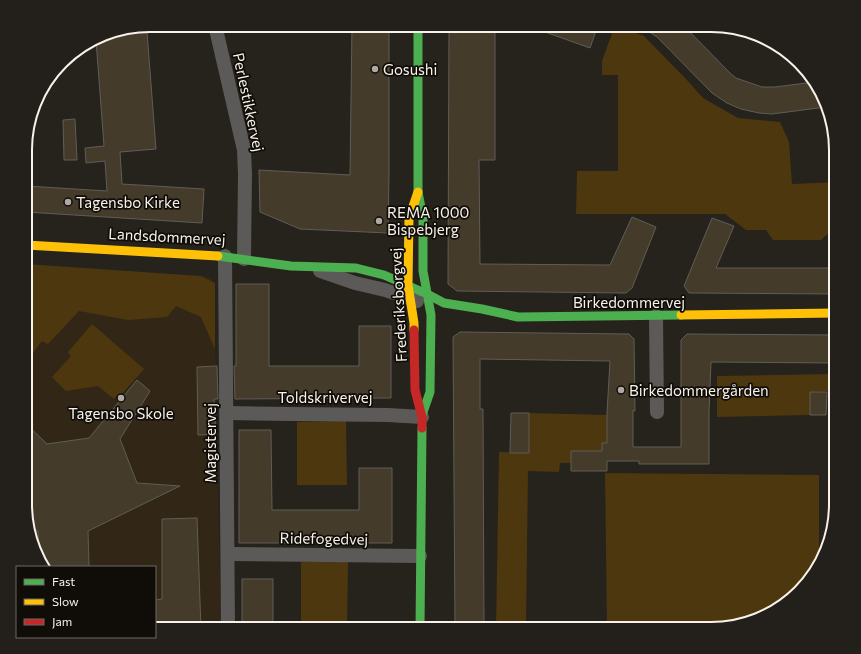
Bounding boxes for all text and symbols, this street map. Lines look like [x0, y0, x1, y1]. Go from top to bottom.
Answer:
street label: Perlestikkervej [230, 51, 268, 153]
place label: Gosushi [383, 60, 437, 78]
marker: Gosushi [370, 64, 380, 74]
place label: Tagensbo Kirke [76, 193, 180, 211]
marker: Tagensbo Kirke [63, 197, 73, 207]
place label: REMA 1000 Bispebjerg [387, 203, 469, 238]
marker: REMA 1000 Bispebjerg [374, 216, 384, 226]
street label: Landsdommervej [108, 224, 226, 248]
street label: Frederiksborgvej [386, 247, 410, 363]
street label: Birkedommervej [573, 293, 685, 311]
place label: Birkedommergården [629, 381, 769, 399]
marker: Birkedommergården [616, 385, 626, 395]
street label: Toldskrivervej [277, 388, 373, 406]
marker: Tagensbo Skole [116, 393, 126, 403]
street label: Magistervej [201, 403, 219, 483]
place label: Tagensbo Skole [68, 404, 174, 422]
street label: Ridefogedvej [280, 528, 368, 548]
legend [16, 566, 156, 638]
text: Fast [52, 574, 75, 588]
text: Slow [52, 594, 79, 608]
text: Jam [52, 614, 72, 629]

